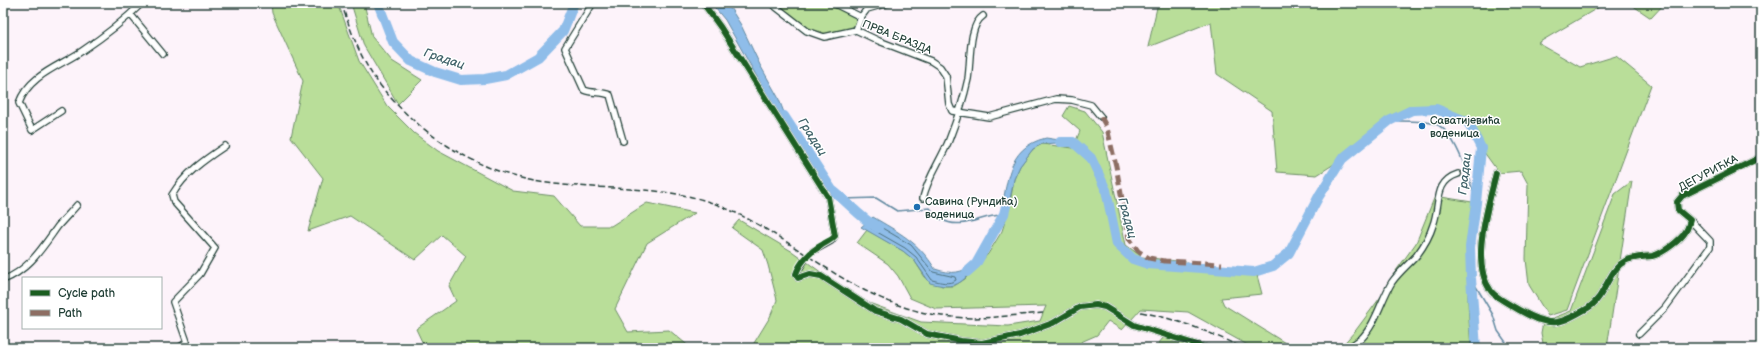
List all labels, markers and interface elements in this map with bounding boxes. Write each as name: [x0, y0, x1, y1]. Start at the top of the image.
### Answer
street label: ПРВА БРАЗДА: [860, 17, 934, 57]
water label: Градац: [422, 45, 466, 73]
place label: Саватијевића воденица: [1430, 114, 1500, 140]
water label: Градац: [794, 115, 830, 159]
marker: Саватијевића воденица: [1417, 121, 1427, 131]
water label: Градац: [1455, 152, 1475, 196]
street label: ДЕГУРИЋКА: [1676, 152, 1740, 194]
place label: Савина (Рундића) воденица: [925, 195, 1018, 221]
water label: Градац: [1114, 196, 1140, 240]
marker: Савина (Рундића) воденица: [912, 202, 922, 212]
legend: [22, 277, 162, 329]
text: Cycle path: [58, 286, 115, 301]
text: Path: [58, 306, 83, 321]

